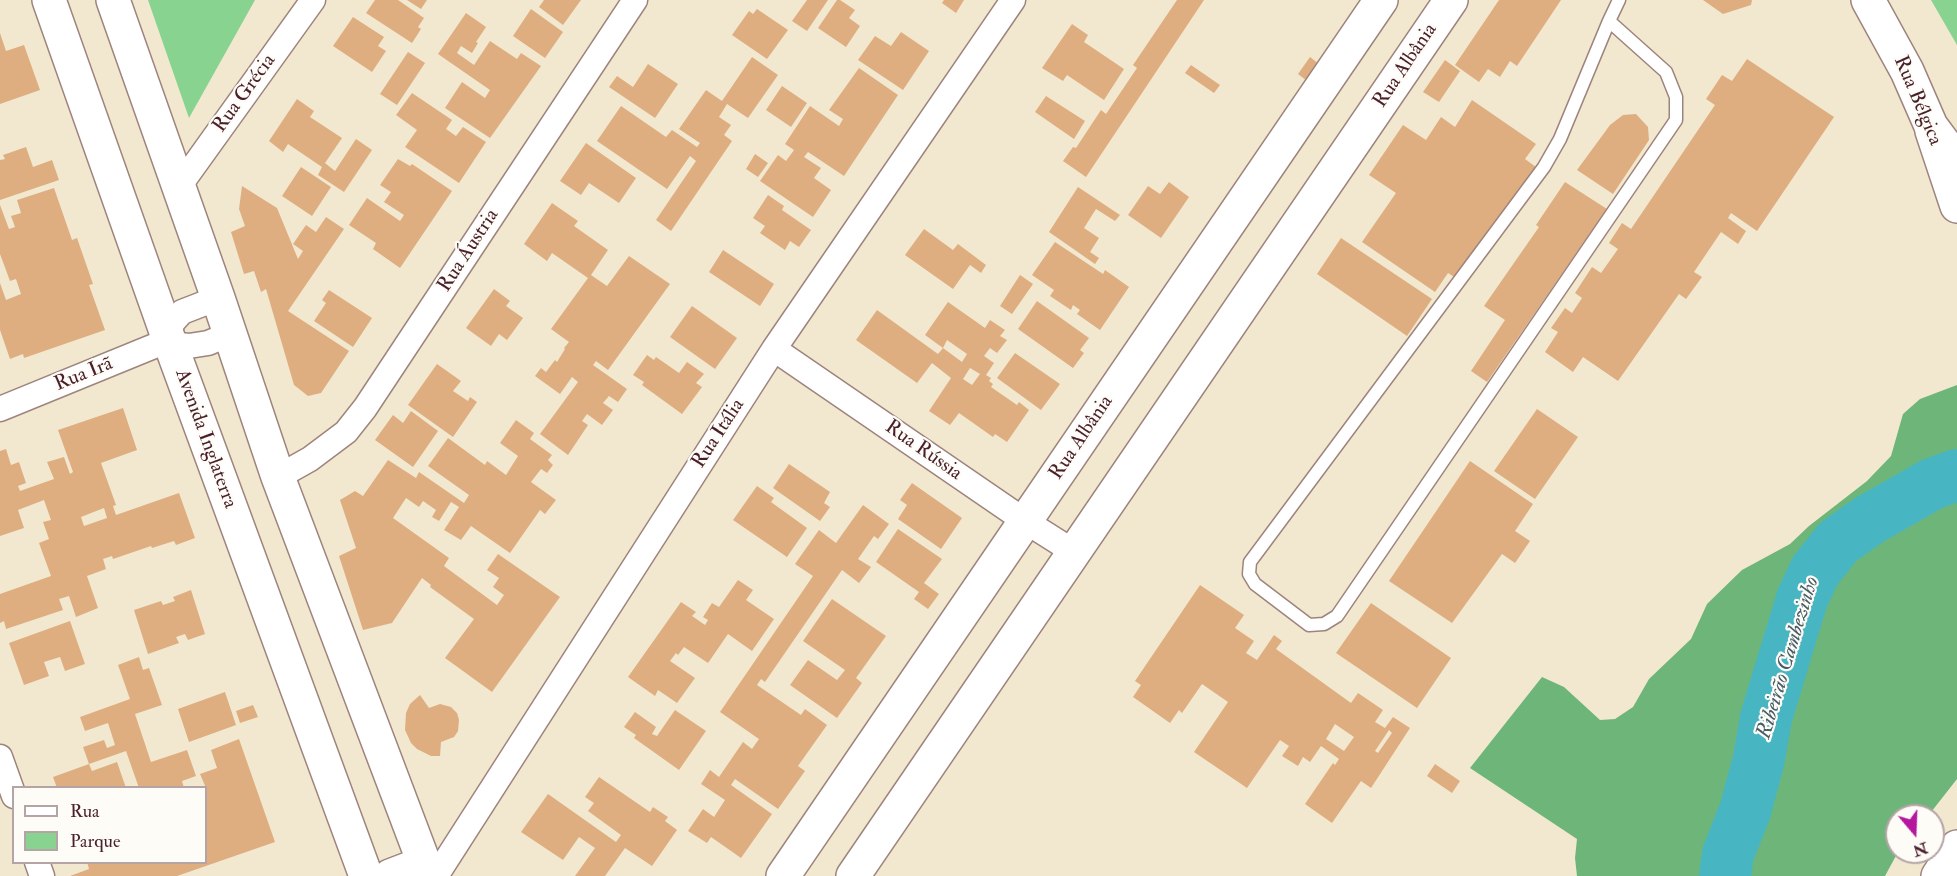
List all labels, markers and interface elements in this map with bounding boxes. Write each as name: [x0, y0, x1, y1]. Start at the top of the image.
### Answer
street label: Rua Albânia: [1369, 19, 1443, 113]
street label: Rua Grécia: [209, 50, 281, 138]
street label: Rua Bélgica: [1887, 53, 1947, 149]
street label: Rua Áustria: [433, 205, 505, 297]
street label: Rua Irã: [51, 353, 117, 397]
street label: Avenida Inglaterra: [169, 366, 241, 512]
street label: Rua Albânia: [1045, 391, 1119, 485]
street label: Rua Itália: [688, 395, 750, 473]
street label: Rua Rússia: [880, 416, 966, 486]
water label: Ribeirão Cambezinho: [1752, 574, 1826, 742]
legend: [12, 786, 207, 864]
text: Rua: [70, 800, 99, 823]
north arrow: [1885, 804, 1945, 864]
text: Parque: [70, 830, 120, 853]
text: N: [1910, 837, 1930, 861]

